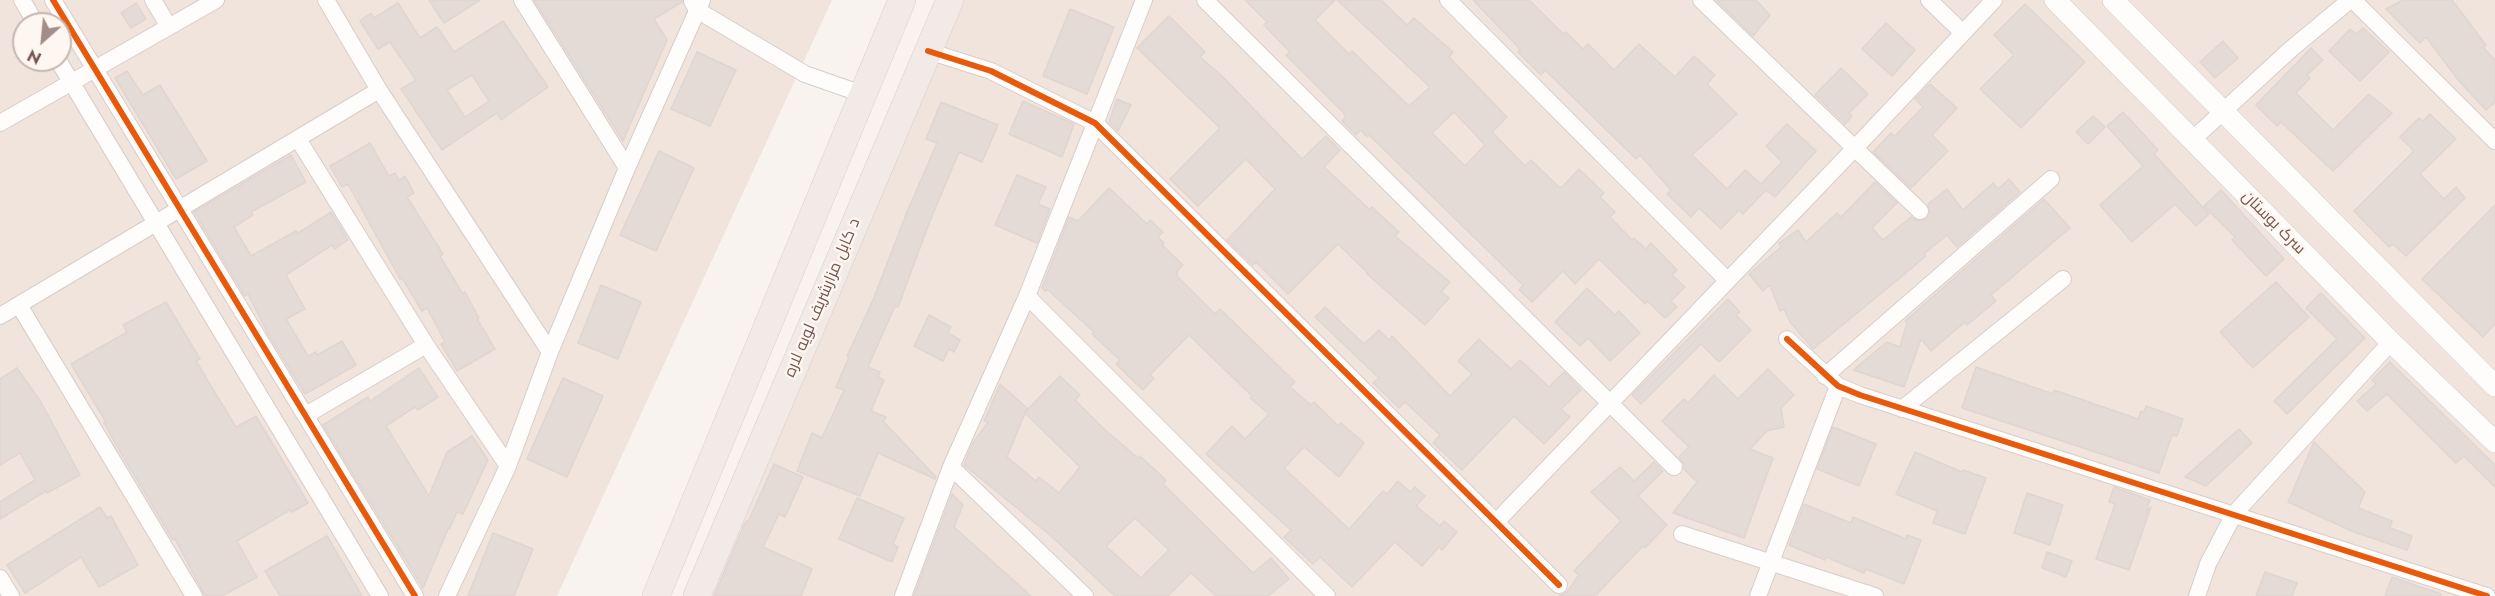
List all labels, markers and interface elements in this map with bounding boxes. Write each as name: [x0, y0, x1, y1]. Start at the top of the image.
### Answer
north arrow: [12, 12, 72, 72]
text: N: [24, 44, 45, 70]
street label: سرک بوستان: [2237, 187, 2309, 259]
street label: د کابل مزارشریف لویه لاره: [781, 216, 865, 380]

